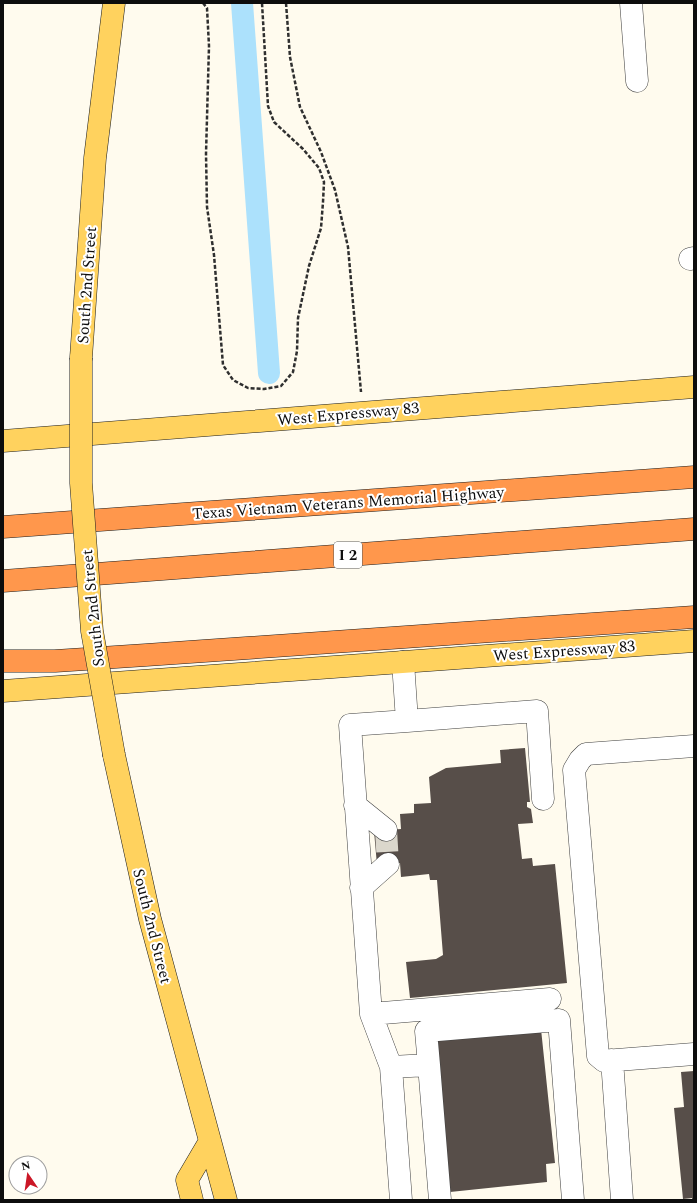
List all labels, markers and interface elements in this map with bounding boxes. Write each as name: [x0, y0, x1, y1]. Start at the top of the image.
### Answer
street label: South 2nd Street: [71, 225, 103, 345]
street label: West Expressway 83: [276, 396, 420, 432]
street label: Texas Vietnam Veterans Memorial Highway: [191, 480, 506, 526]
road number: I 2: [334, 542, 362, 568]
street label: South 2nd Street: [75, 548, 111, 668]
street label: West Expressway 83: [492, 634, 636, 668]
street label: South 2nd Street: [126, 866, 178, 987]
north arrow: [8, 1155, 48, 1195]
text: N: [20, 1156, 32, 1175]

